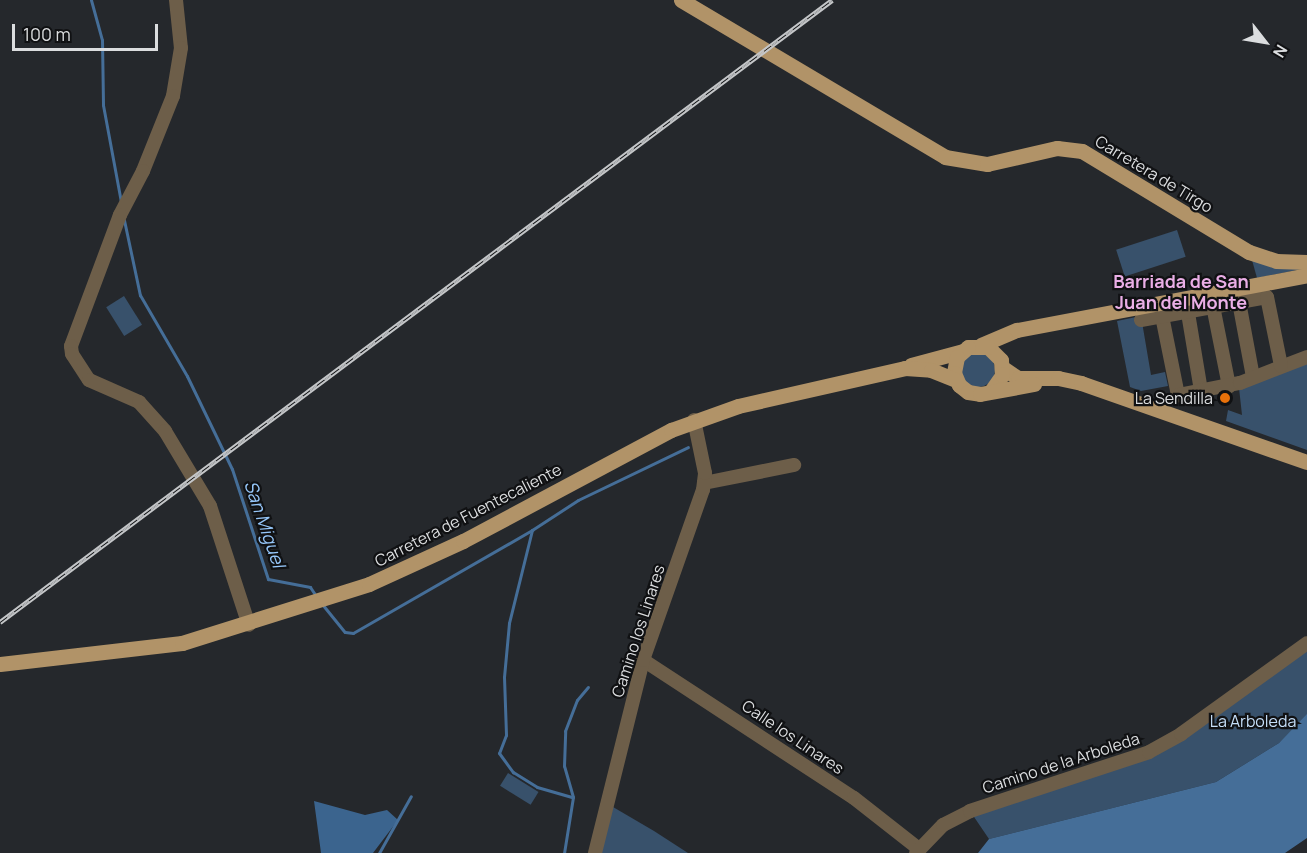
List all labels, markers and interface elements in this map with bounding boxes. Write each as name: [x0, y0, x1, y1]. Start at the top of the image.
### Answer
scale bar: [15, 12, 160, 50]
north arrow: [1235, 12, 1295, 72]
text: 100 m: [23, 22, 71, 46]
text: N: [1268, 41, 1293, 62]
street label: Carretera de Tirgo: [1092, 131, 1216, 217]
district label: Barriada de San Juan del Monte: [1113, 271, 1249, 314]
place label: La Sendilla: [1135, 388, 1213, 408]
marker: La Sendilla: [1218, 391, 1232, 405]
street label: Carretera de Fuentecaliente: [371, 459, 565, 571]
water label: San Miguel: [240, 478, 290, 570]
street label: Camino los Linares: [608, 562, 668, 700]
street label: Calle los Linares: [738, 696, 848, 778]
park label: La Arboleda: [1210, 711, 1296, 731]
street label: Camino de la Arboleda: [980, 729, 1142, 797]

